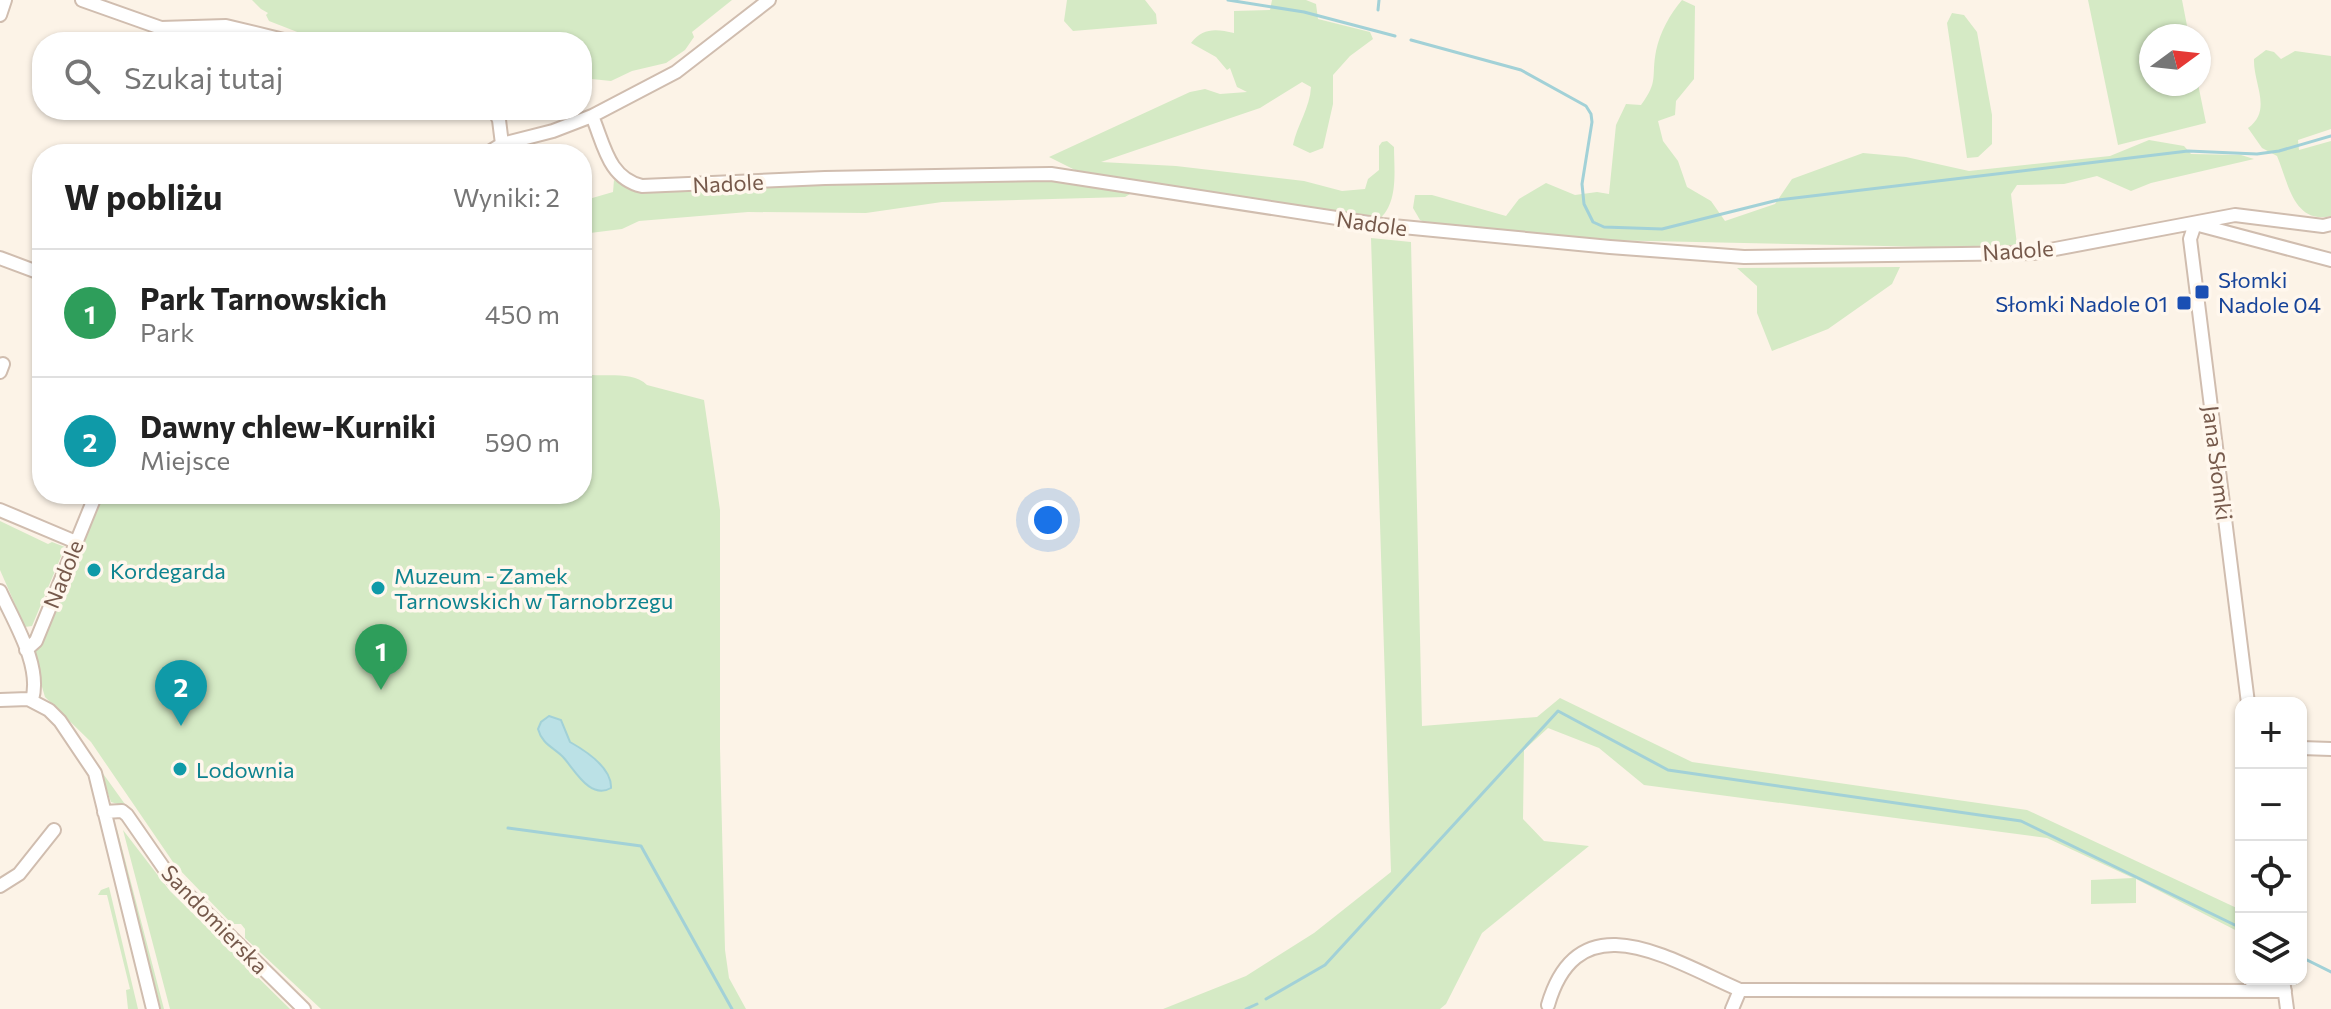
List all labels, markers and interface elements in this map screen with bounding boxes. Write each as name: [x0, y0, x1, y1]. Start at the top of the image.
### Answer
north arrow: [2139, 24, 2211, 96]
search box: [32, 32, 592, 120]
icon: search: [60, 54, 104, 98]
text: Szukaj tutaj: [124, 58, 283, 95]
street label: Nadole: [692, 168, 764, 198]
text: W pobliżu: [64, 175, 222, 217]
text: Wyniki: 2: [453, 181, 560, 212]
street label: Nadole: [1335, 205, 1409, 241]
street label: Nadole: [1982, 234, 2054, 266]
place label: Słomki Nadole 04: [2218, 266, 2321, 318]
text: Park Tarnowskich: [140, 279, 387, 316]
marker: Słomki Nadole 04: [2193, 283, 2211, 301]
place label: Słomki Nadole 01: [1995, 290, 2168, 317]
marker: Słomki Nadole 01: [2175, 294, 2193, 312]
text: 1: [84, 298, 96, 329]
text: 450 m: [485, 298, 560, 329]
text: Park: [140, 316, 194, 347]
street label: Jana Słomki: [2198, 404, 2238, 522]
text: Dawny chlew-Kurniki: [140, 407, 436, 444]
text: 2: [83, 426, 97, 457]
text: 590 m: [485, 426, 560, 457]
text: Miejsce: [140, 444, 230, 475]
your location: [1028, 500, 1068, 540]
street label: Nadole: [37, 536, 89, 612]
place label: Kordegarda: [110, 557, 226, 584]
marker: Kordegarda: [85, 561, 103, 579]
place label: Muzeum - Zamek Tarnowskich w Tarnobrzegu: [394, 562, 673, 614]
marker: Muzeum - Zamek Tarnowskich w Tarnobrzegu: [369, 579, 387, 597]
pin: 1: [355, 624, 407, 690]
pin: 2: [155, 660, 207, 726]
map controls: [2235, 697, 2307, 985]
button: +: [2235, 697, 2307, 769]
place label: Lodownia: [196, 756, 295, 783]
marker: Lodownia: [171, 760, 189, 778]
button: −: [2235, 769, 2307, 841]
button: locate: [2235, 841, 2307, 913]
street label: Sandomierska: [156, 859, 274, 979]
button: layers: [2235, 913, 2307, 985]

